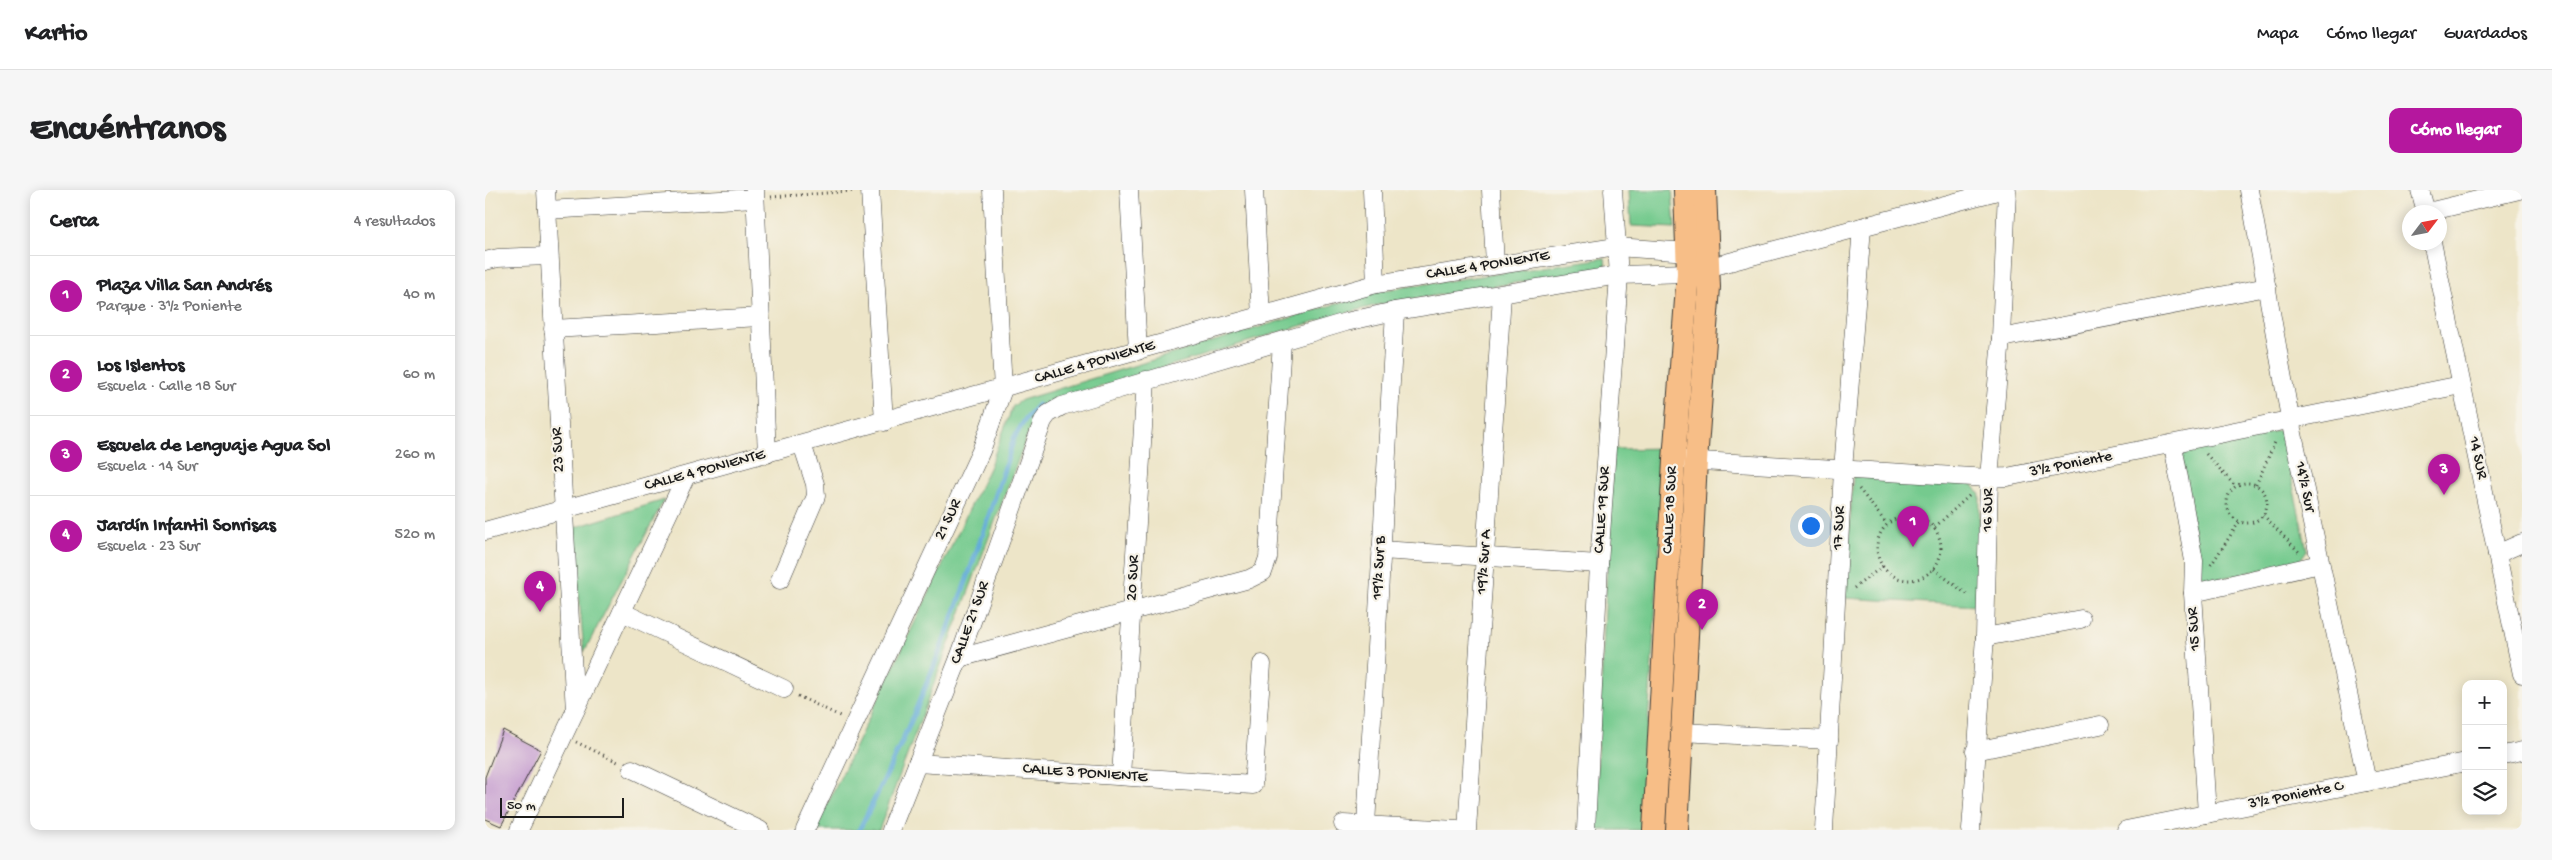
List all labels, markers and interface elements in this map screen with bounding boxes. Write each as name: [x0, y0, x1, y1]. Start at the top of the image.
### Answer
text: Kartio: [25, 20, 88, 49]
text: Mapa: [2257, 24, 2298, 45]
text: Cómo llegar: [2326, 24, 2416, 45]
text: Guardados: [2444, 24, 2527, 45]
button: Cómo llegar: [2389, 108, 2522, 153]
text: Encuéntranos: [30, 110, 225, 151]
north arrow: [2402, 205, 2447, 250]
text: Cerca: [50, 210, 98, 235]
text: 4 resultados: [354, 213, 435, 232]
street label: CALLE 4 PONIENTE: [1425, 247, 1552, 285]
text: Plaza Villa San Andrés: [97, 275, 272, 298]
text: 1: [63, 286, 69, 305]
text: 40 m: [403, 286, 435, 305]
text: Parque · 3½ Poniente: [97, 298, 242, 317]
street label: CALLE 4 PONIENTE: [1033, 336, 1158, 389]
text: Los Islentos: [97, 355, 185, 378]
text: 2: [62, 366, 70, 385]
text: 60 m: [403, 366, 435, 385]
text: Escuela · Calle 18 Sur: [97, 378, 235, 397]
street label: 23 SUR: [548, 426, 570, 473]
street label: 14 SUR: [2463, 434, 2491, 482]
text: Escuela de Lenguaje Agua Sol: [97, 435, 330, 458]
street label: CALLE 4 PONIENTE: [643, 445, 768, 496]
text: 3: [62, 446, 70, 465]
text: 260 m: [395, 446, 435, 465]
street label: 3½ Poniente: [2027, 448, 2115, 482]
pin: 3: [2428, 454, 2460, 495]
text: Escuela · 14 Sur: [97, 458, 197, 477]
street label: 14½ Sur: [2289, 459, 2319, 515]
street label: CALLE 19 SUR: [1590, 465, 1616, 554]
street label: CALLE 18 SUR: [1659, 465, 1683, 554]
street label: 16 SUR: [1979, 488, 1999, 533]
street label: 21 SUR: [931, 496, 967, 544]
street label: 17 SUR: [1829, 505, 1851, 551]
pin: 1: [1897, 506, 1929, 547]
your location: [1798, 513, 1824, 539]
text: Jardín Infantil Sonrisas: [97, 515, 276, 538]
text: 4: [62, 526, 70, 545]
text: 520 m: [395, 526, 435, 545]
street label: 19½ Sur A: [1473, 528, 1497, 596]
street label: 19½ Sur B: [1369, 535, 1391, 601]
text: Escuela · 23 Sur: [97, 538, 200, 557]
street label: 20 SUR: [1123, 554, 1145, 601]
pin: 4: [524, 571, 556, 612]
street label: CALLE 21 SUR: [947, 578, 995, 667]
pin: 2: [1686, 589, 1718, 630]
street label: 15 SUR: [2184, 606, 2206, 652]
map controls: [2462, 680, 2507, 815]
button: +: [2462, 680, 2507, 725]
button: −: [2462, 725, 2507, 770]
street label: CALLE 3 PONIENTE: [1022, 760, 1149, 788]
button: layers: [2462, 770, 2507, 815]
street label: 3½ Poniente C: [2246, 777, 2346, 815]
scale bar: [500, 795, 624, 818]
text: 50 m: [507, 798, 536, 815]

